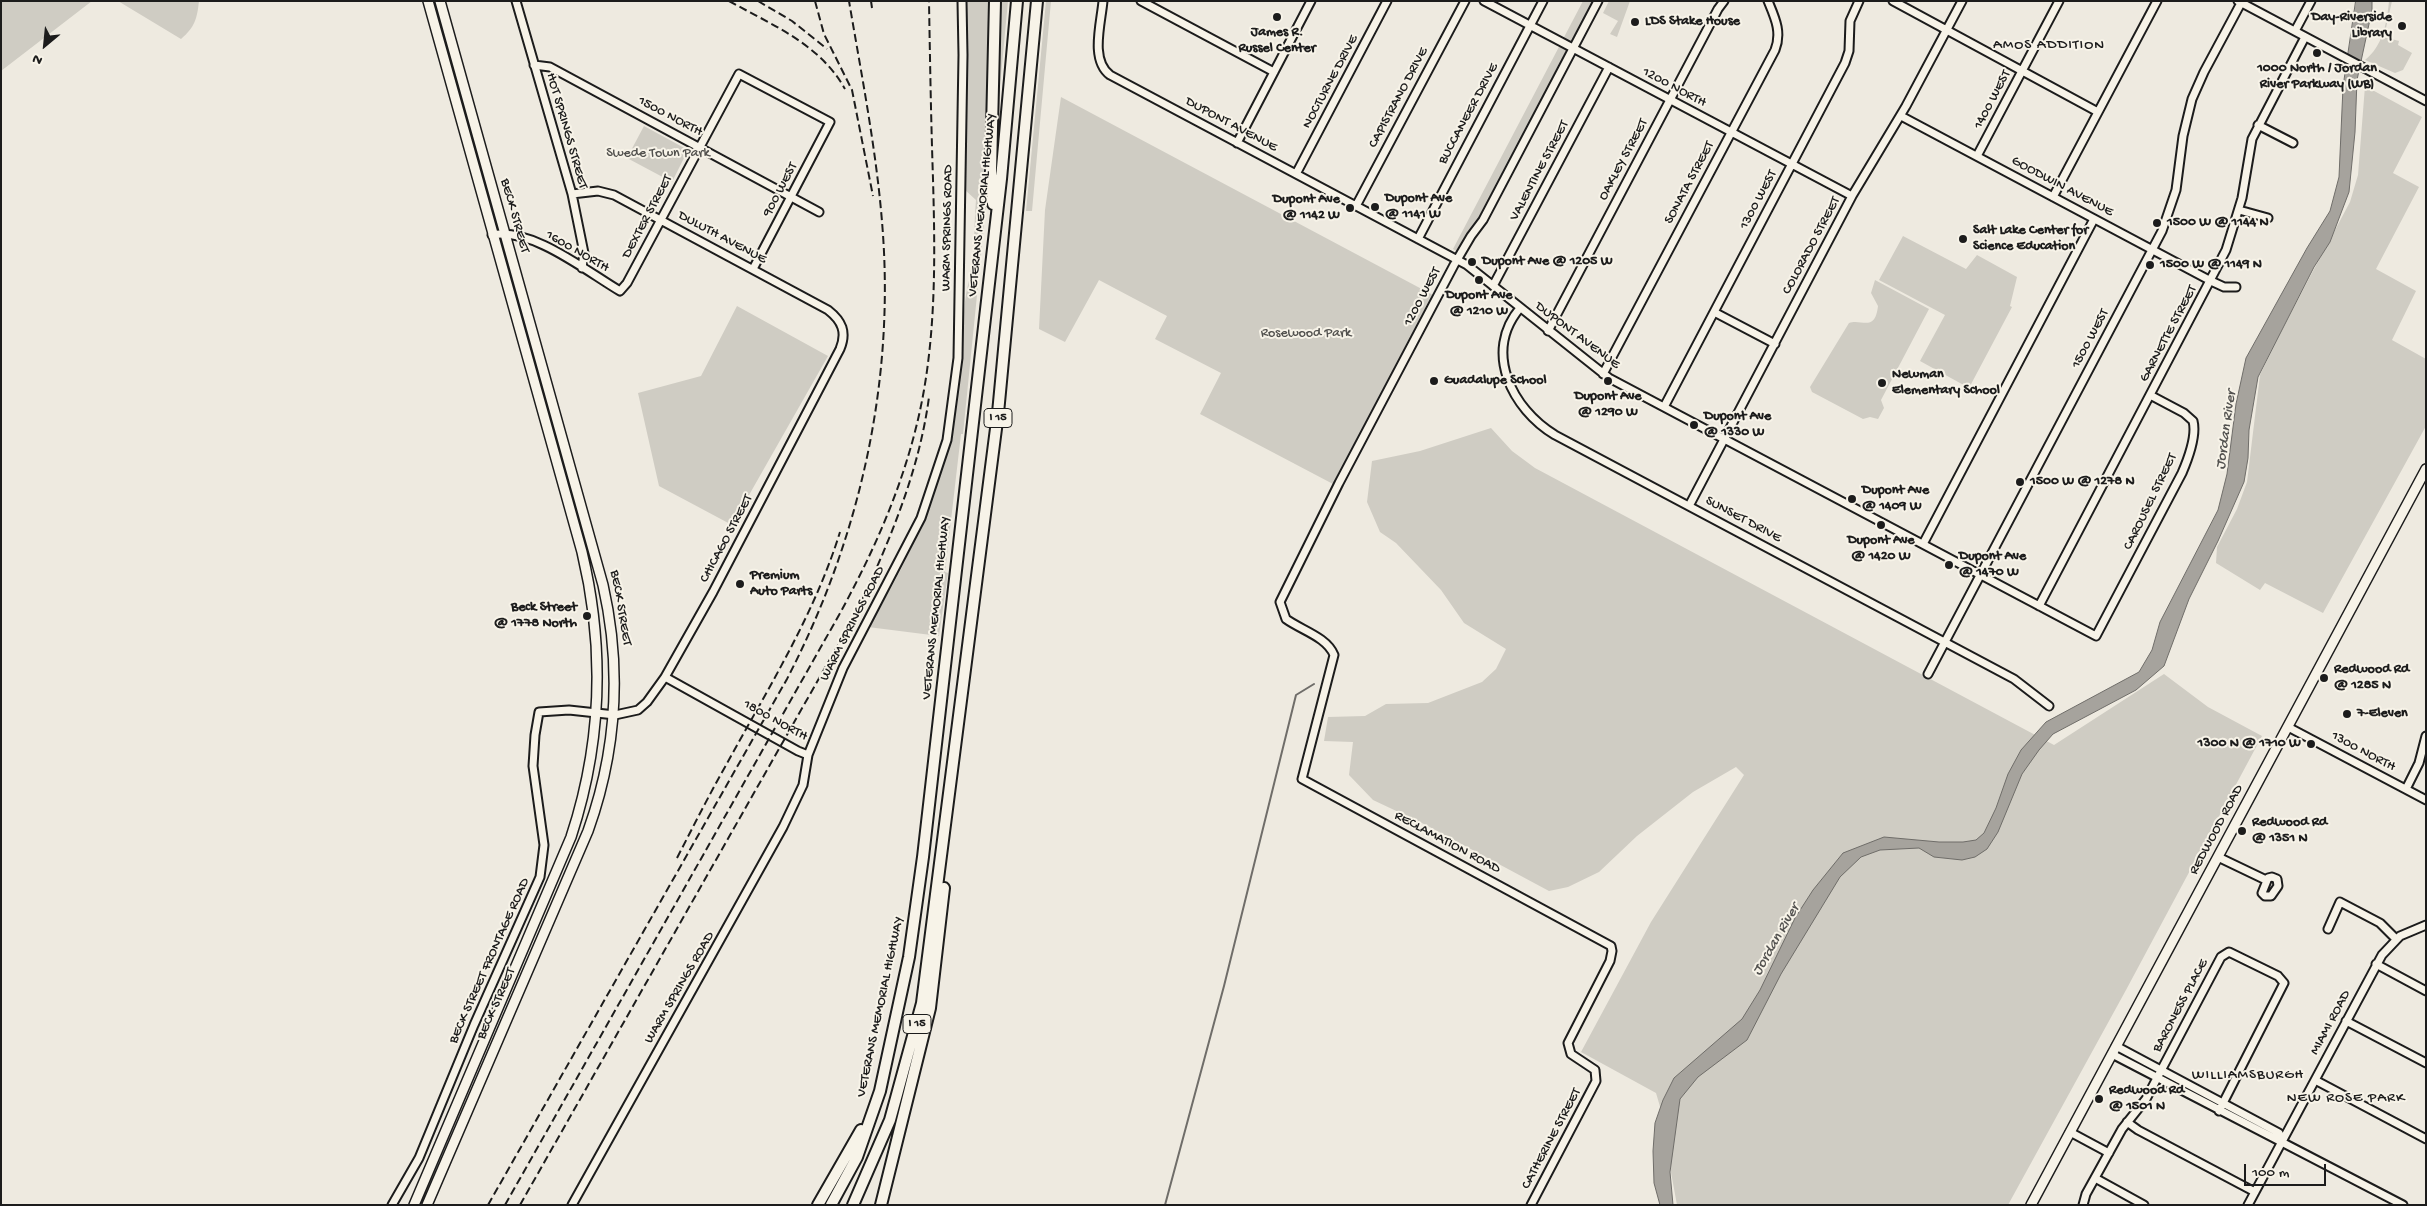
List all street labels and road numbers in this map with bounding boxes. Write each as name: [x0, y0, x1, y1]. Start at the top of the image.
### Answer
street label: NOCTURNE DRIVE: [1299, 32, 1363, 132]
street label: CAPISTRANO DRIVE: [1365, 45, 1433, 151]
street label: BUCCANEER DRIVE: [1435, 61, 1503, 167]
street label: 1200 NORTH: [1639, 64, 1709, 112]
street label: 1400 WEST: [1971, 68, 2015, 132]
street label: HOT SPRINGS STREET: [541, 71, 591, 191]
street label: 1500 NORTH: [635, 93, 705, 141]
street label: DUPONT AVENUE: [1182, 94, 1280, 156]
street label: VETERANS MEMORIAL HIGHWAY: [965, 113, 1001, 297]
street label: OAKLEY STREET: [1595, 116, 1653, 204]
street label: VALENTINE STREET: [1507, 118, 1573, 224]
street label: SONATA STREET: [1661, 139, 1719, 227]
street label: GOODWIN AVENUE: [2008, 153, 2116, 221]
street label: 900 WEST: [760, 160, 802, 220]
street label: WARM SPRINGS ROAD: [938, 165, 958, 291]
street label: 1300 WEST: [1736, 168, 1782, 232]
street label: DEXTER STREET: [619, 172, 677, 262]
street label: BECK STREET: [495, 177, 533, 255]
street label: COLORADO STREET: [1779, 194, 1845, 298]
street label: DULUTH AVENUE: [675, 208, 769, 268]
street label: 1600 NORTH: [542, 227, 612, 277]
street label: 1200 WEST: [1401, 265, 1445, 329]
street label: GARNETTE STREET: [2136, 283, 2202, 385]
street label: DUPONT AVENUE: [1531, 299, 1623, 373]
street label: 1500 WEST: [2068, 306, 2114, 372]
road number: I 15: [984, 408, 1012, 428]
street label: CAROUSEL STREET: [2120, 451, 2182, 553]
street label: CHICAGO STREET: [697, 492, 757, 586]
street label: SUNSET DRIVE: [1702, 493, 1784, 547]
street label: VETERANS MEMORIAL HIGHWAY: [919, 516, 955, 700]
street label: WARM SPRINGS ROAD: [817, 564, 889, 684]
street label: BECK STREET: [605, 569, 635, 647]
street label: 1800 NORTH: [740, 696, 810, 746]
street label: 1300 NORTH: [2328, 728, 2398, 776]
street label: REDWOOD ROAD: [2186, 782, 2248, 878]
street label: RECLAMATION ROAD: [1391, 808, 1503, 878]
street label: BECK STREET FRONTAGE ROAD: [446, 876, 534, 1046]
street label: VETERANS MEMORIAL HIGHWAY: [854, 915, 908, 1099]
street label: WARM SPRINGS ROAD: [641, 929, 719, 1047]
street label: BARONESS PLACE: [2149, 957, 2213, 1055]
street label: BECK STREET: [474, 966, 520, 1042]
street label: MIAMI ROAD: [2307, 988, 2355, 1058]
road number: I 15: [903, 1014, 931, 1034]
street label: CATHERINE STREET: [1518, 1086, 1586, 1192]

